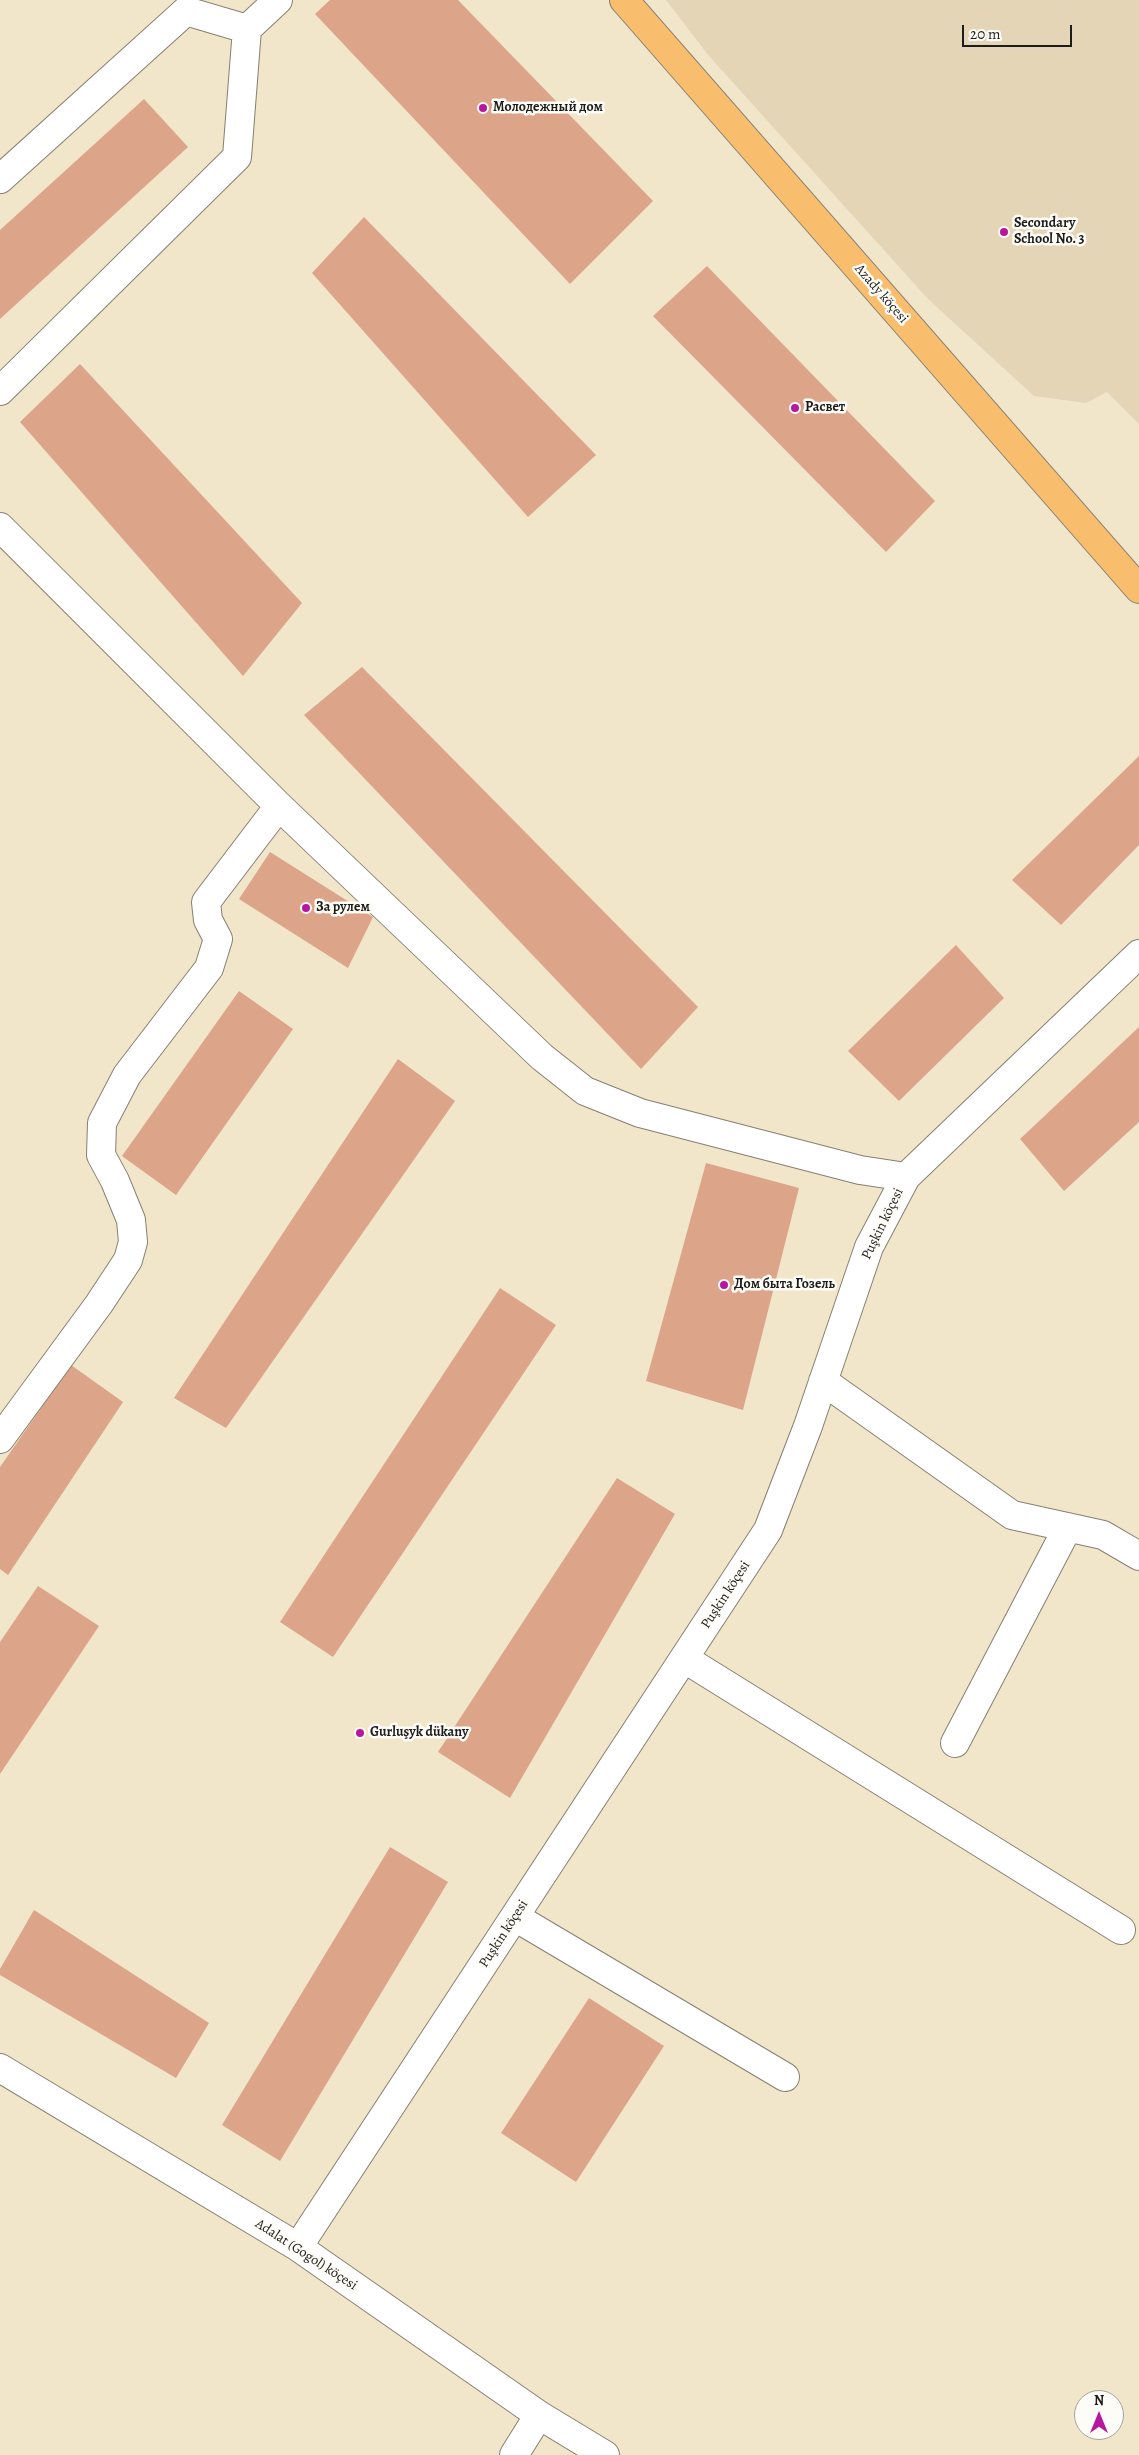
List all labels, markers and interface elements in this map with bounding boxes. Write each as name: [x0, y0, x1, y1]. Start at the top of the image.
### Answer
scale bar: [964, 15, 1074, 47]
text: 20 m: [970, 24, 1001, 44]
place label: Молодежный дом: [493, 100, 603, 116]
marker: Молодежный дом: [477, 102, 489, 114]
place label: Secondary School No. 3: [1014, 216, 1084, 248]
marker: Secondary School No. 3: [998, 226, 1010, 238]
street label: Azady köçesi: [851, 261, 911, 327]
place label: Расвет: [805, 400, 845, 416]
marker: Расвет: [789, 402, 801, 414]
place label: За рулем: [316, 900, 370, 916]
marker: За рулем: [300, 902, 312, 914]
street label: Puşkin köçesi: [858, 1185, 908, 1263]
place label: Дом быта Гозель: [734, 1277, 835, 1293]
marker: Дом быта Гозель: [718, 1279, 730, 1291]
street label: Puşkin köçesi: [698, 1558, 754, 1632]
place label: Gurluşyk dükany: [370, 1725, 469, 1741]
marker: Gurluşyk dükany: [354, 1727, 366, 1739]
street label: Puşkin köçesi: [476, 1897, 532, 1971]
street label: Adalat (Gogol) köçesi: [252, 2216, 360, 2294]
north arrow: [1074, 2390, 1124, 2440]
text: N: [1094, 2391, 1104, 2410]

